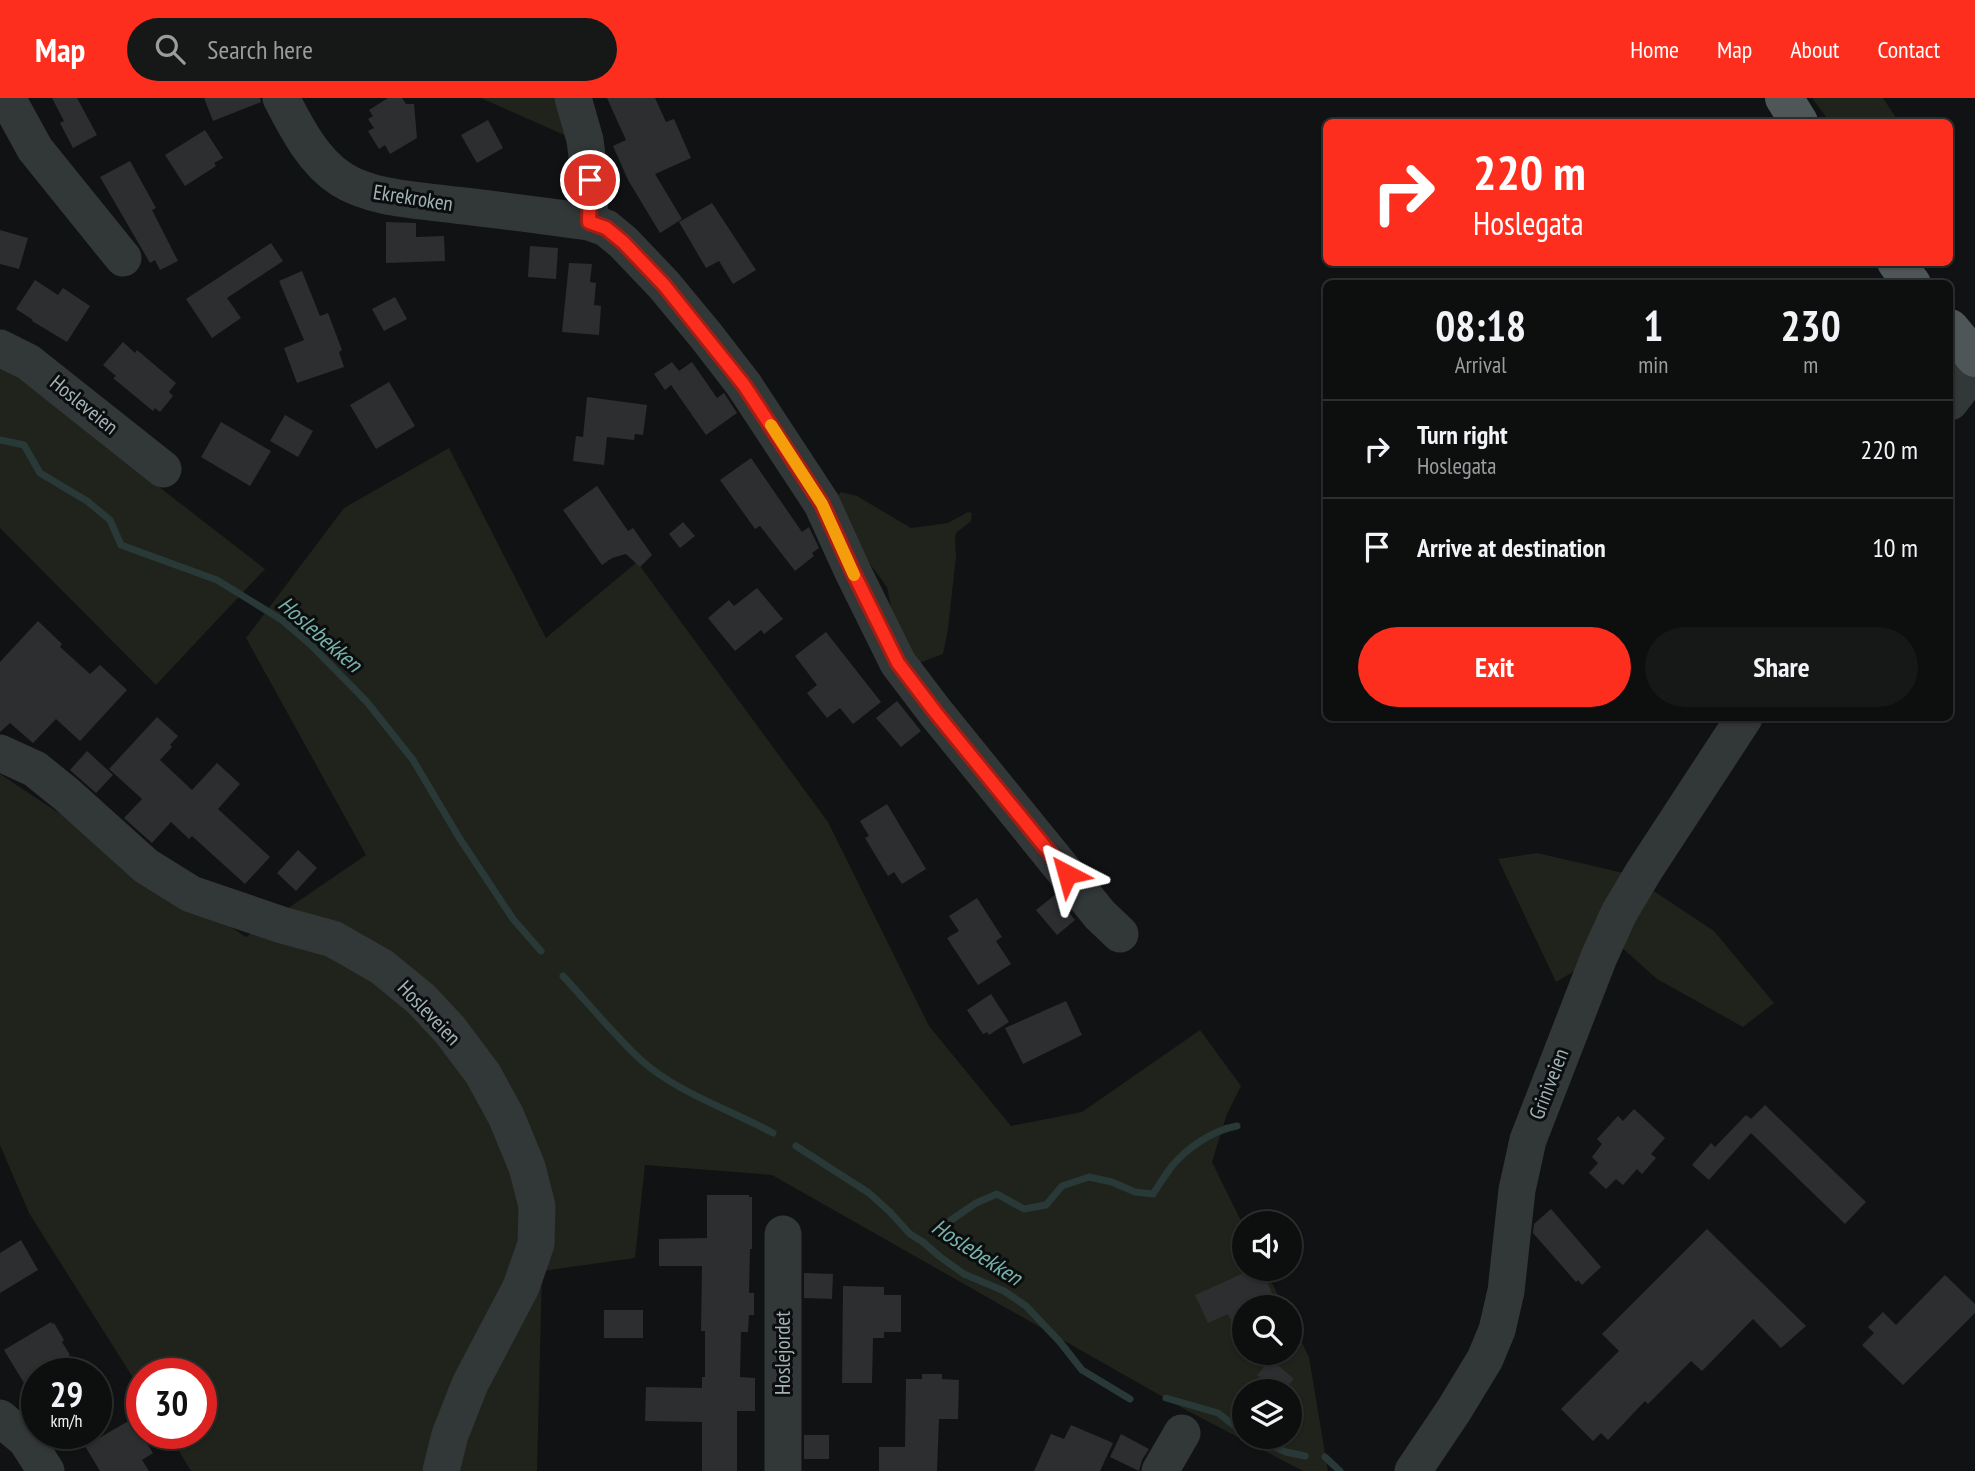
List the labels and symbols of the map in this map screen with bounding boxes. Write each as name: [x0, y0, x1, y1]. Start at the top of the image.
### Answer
pin: [560, 150, 620, 210]
street label: Ekrekroken: [371, 178, 455, 217]
street label: Hosleveien: [45, 369, 124, 440]
water label: Hoslebekken: [272, 589, 370, 679]
position arrow: [1030, 837, 1104, 911]
street label: Hosleveien: [392, 975, 467, 1051]
street label: Griniveien: [1523, 1045, 1574, 1123]
water label: Hoslebekken: [927, 1212, 1029, 1292]
street label: Hoslejordet: [769, 1311, 796, 1395]
speed limit sign: 30: [126, 1358, 217, 1449]

